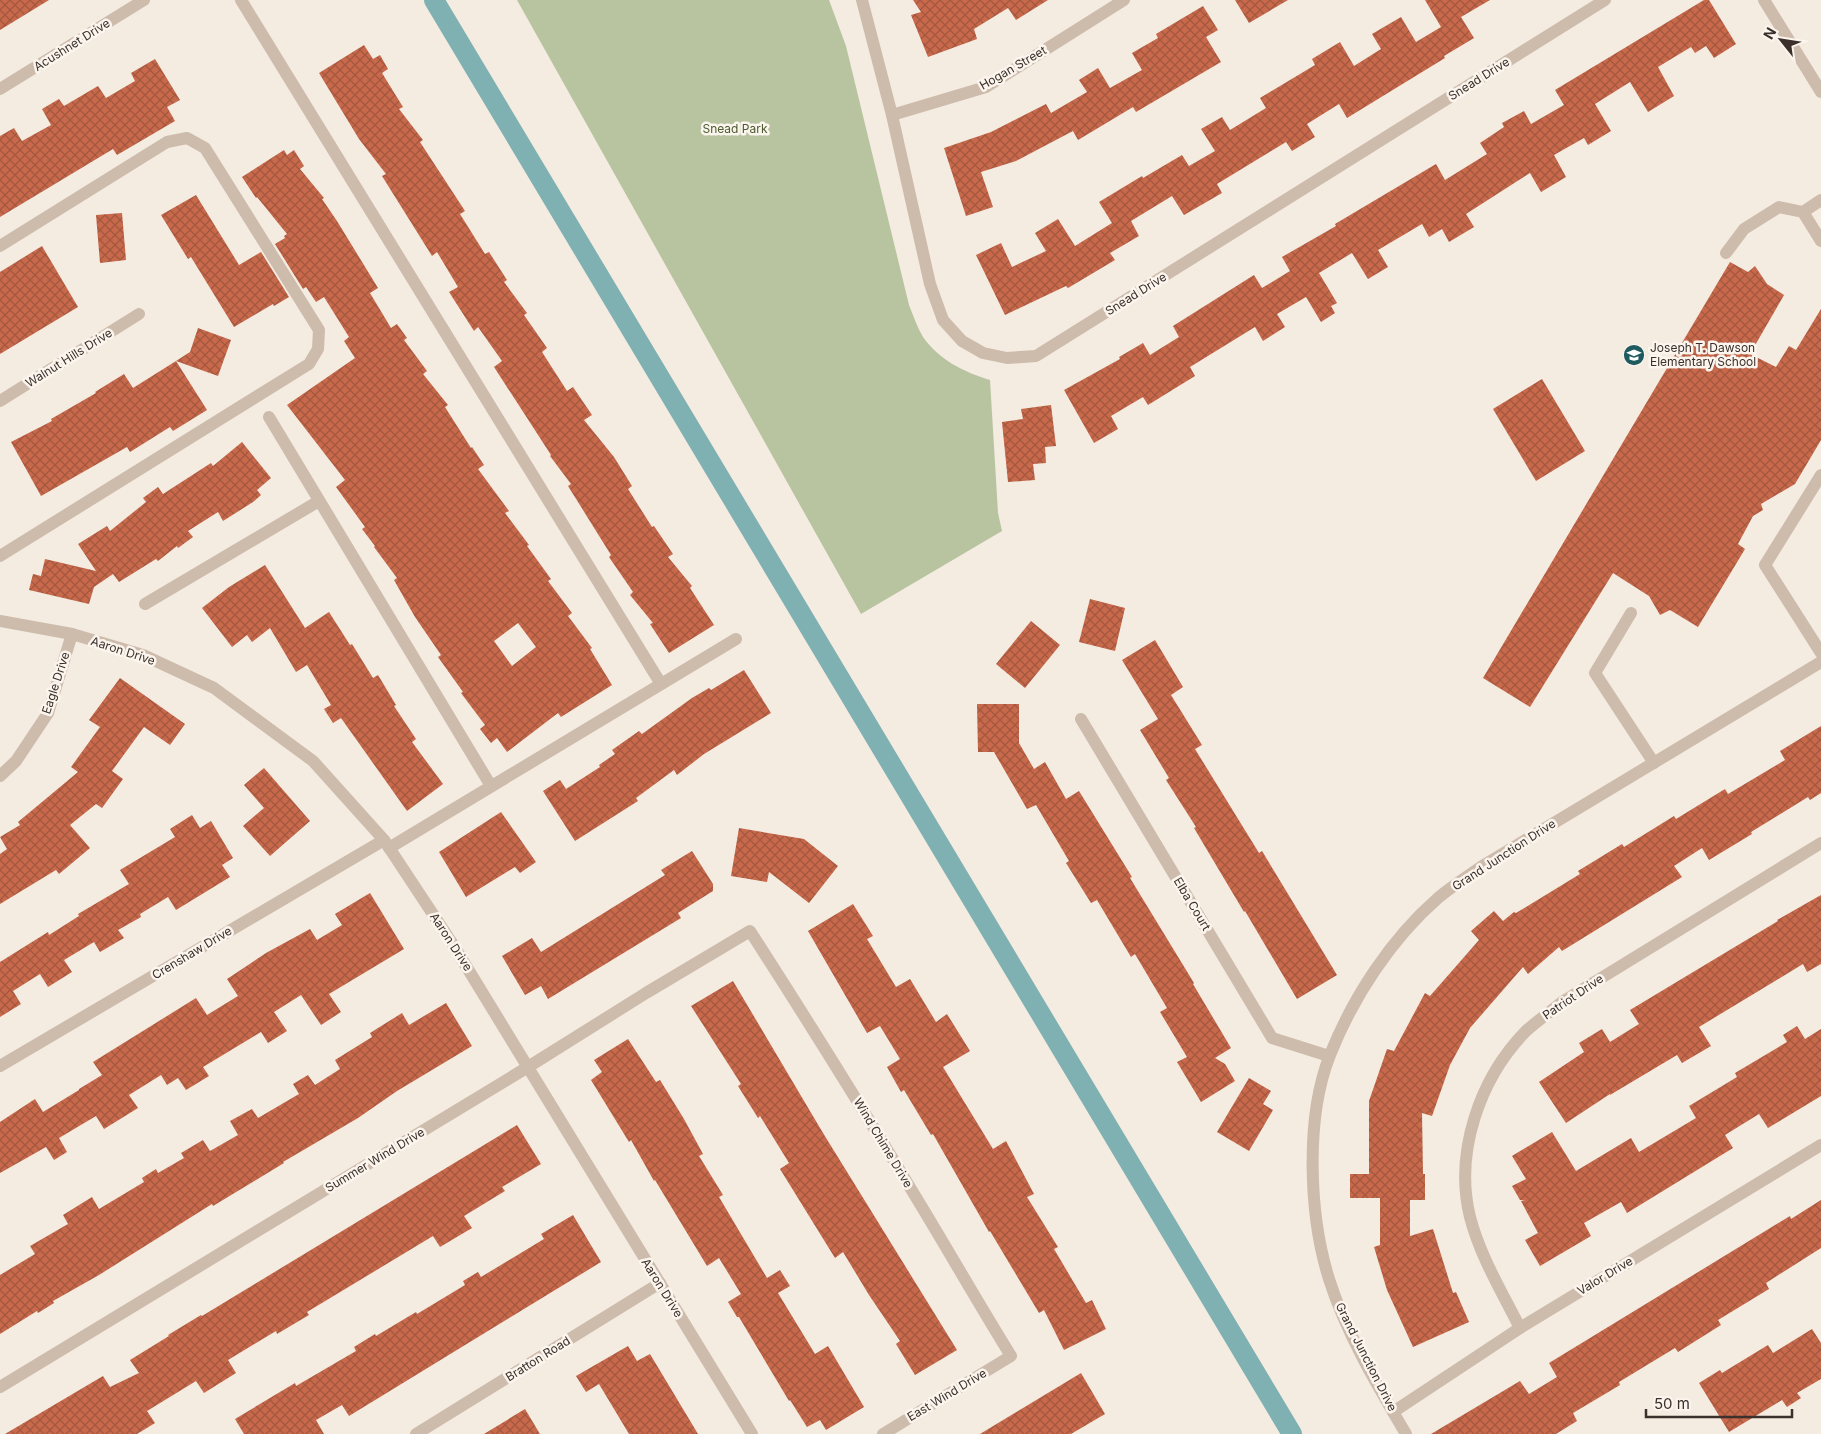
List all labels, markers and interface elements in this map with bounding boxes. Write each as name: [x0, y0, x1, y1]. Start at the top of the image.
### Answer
street label: Acushnet Drive: [31, 15, 113, 74]
north arrow: [1756, 15, 1806, 65]
text: N: [1759, 24, 1779, 42]
street label: Hogan Street: [977, 42, 1049, 93]
street label: Snead Drive: [1445, 54, 1512, 103]
park label: Snead Park: [702, 121, 768, 136]
street label: Snead Drive: [1102, 269, 1169, 318]
street label: Walnut Hills Drive: [23, 325, 115, 390]
place label: Joseph T. Dawson Elementary School: [1650, 340, 1756, 369]
school or university icon: Joseph T. Dawson Elementary School: [1622, 343, 1646, 367]
street label: Aaron Drive: [89, 633, 157, 668]
street label: Eagle Drive: [38, 650, 73, 716]
street label: Grand Junction Drive: [1449, 816, 1558, 894]
street label: Elba Court: [1171, 874, 1214, 933]
street label: Aaron Drive: [427, 910, 476, 974]
street label: Crenshaw Drive: [149, 923, 234, 982]
street label: Patriot Drive: [1539, 971, 1606, 1022]
street label: Wind Chime Drive: [851, 1095, 916, 1190]
street label: Summer Wind Drive: [322, 1124, 427, 1195]
street label: Valor Drive: [1574, 1253, 1635, 1298]
street label: Aaron Drive: [638, 1255, 686, 1320]
street label: Grand Junction Drive: [1332, 1300, 1400, 1414]
street label: Bratton Road: [503, 1333, 573, 1384]
street label: East Wind Drive: [904, 1365, 989, 1424]
scale bar: [1646, 1386, 1792, 1418]
text: 50 m: [1654, 1394, 1690, 1413]

